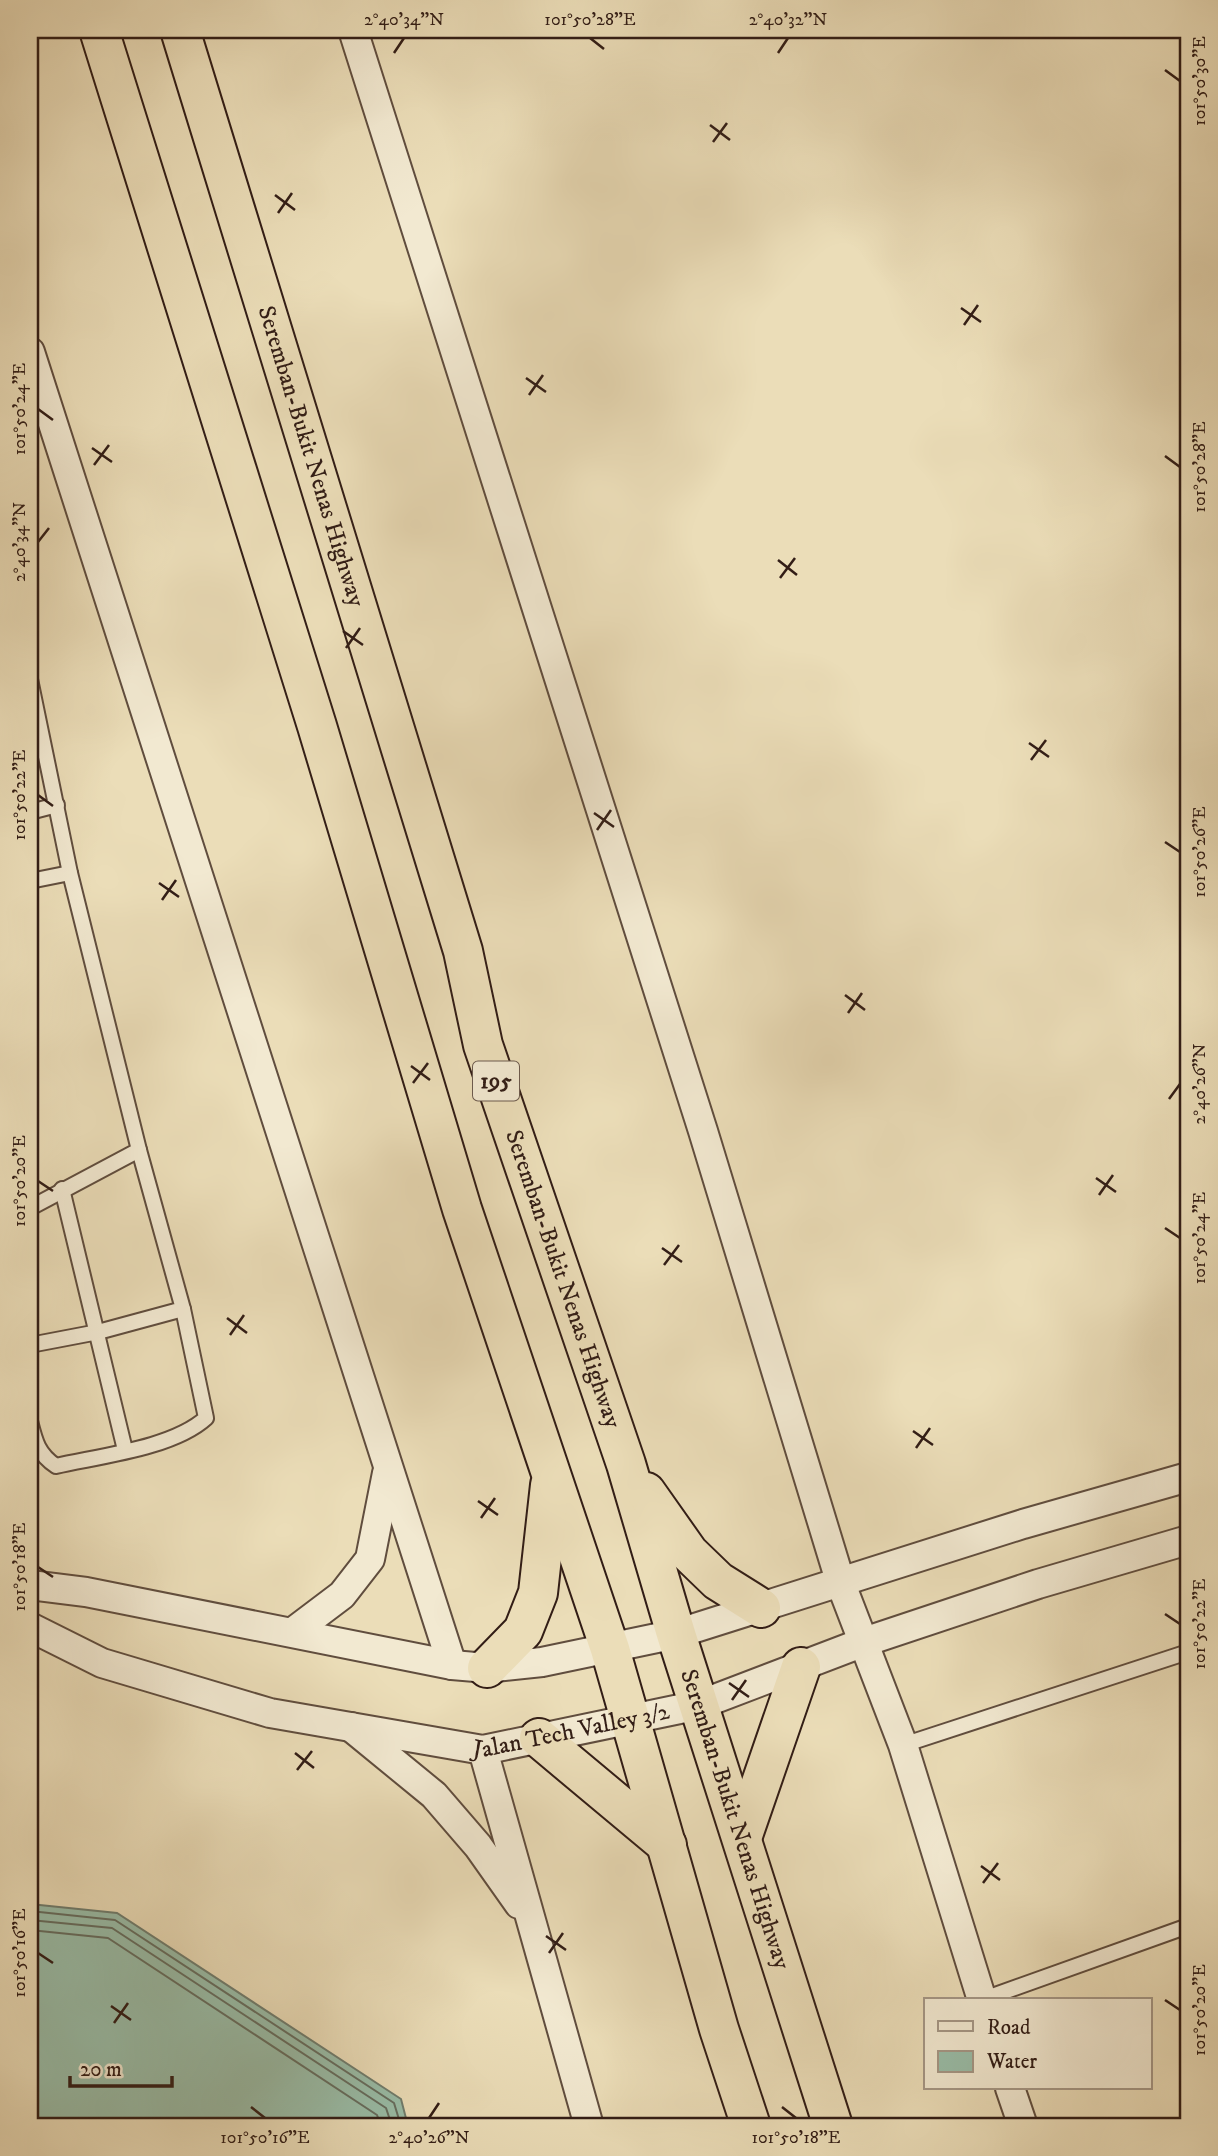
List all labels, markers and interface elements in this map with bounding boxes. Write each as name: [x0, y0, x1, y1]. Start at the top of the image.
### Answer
text: 2°40'34"N: [364, 9, 444, 31]
text: 101°50'28"E: [544, 9, 636, 31]
text: 2°40'32"N: [749, 9, 827, 31]
text: 101°50'30"E: [1189, 36, 1211, 126]
street label: Seremban-Bukit Nenas Highway: [251, 302, 371, 611]
text: 101°50'24"E: [9, 362, 31, 455]
text: 101°50'28"E: [1189, 421, 1211, 513]
text: 2°40'34"N: [9, 502, 31, 582]
text: 101°50'22"E: [9, 749, 31, 841]
text: 101°50'26"E: [1189, 806, 1211, 898]
text: 2°40'26"N: [1189, 1043, 1211, 1125]
road number: 195: [473, 1062, 519, 1100]
street label: Seremban-Bukit Nenas Highway: [498, 1126, 628, 1433]
text: 101°50'20"E: [9, 1135, 31, 1227]
text: 101°50'24"E: [1189, 1191, 1211, 1284]
text: 101°50'18"E: [9, 1522, 31, 1612]
text: 101°50'22"E: [1189, 1578, 1211, 1670]
street label: Seremban-Bukit Nenas Highway: [673, 1666, 797, 1974]
street label: Jalan Tech Valley 3/2: [469, 1696, 672, 1765]
text: 101°50'16"E: [9, 1908, 31, 1998]
text: 101°50'20"E: [1189, 1964, 1211, 2056]
legend: [924, 1998, 1152, 2090]
text: Road: [987, 2015, 1031, 2041]
scale bar: [70, 2044, 172, 2088]
text: Water: [986, 2049, 1037, 2075]
text: 20 m: [80, 2057, 122, 2083]
text: 101°50'16"E: [220, 2127, 310, 2149]
text: 2°40'26"N: [388, 2127, 470, 2149]
text: 101°50'18"E: [751, 2127, 841, 2149]

